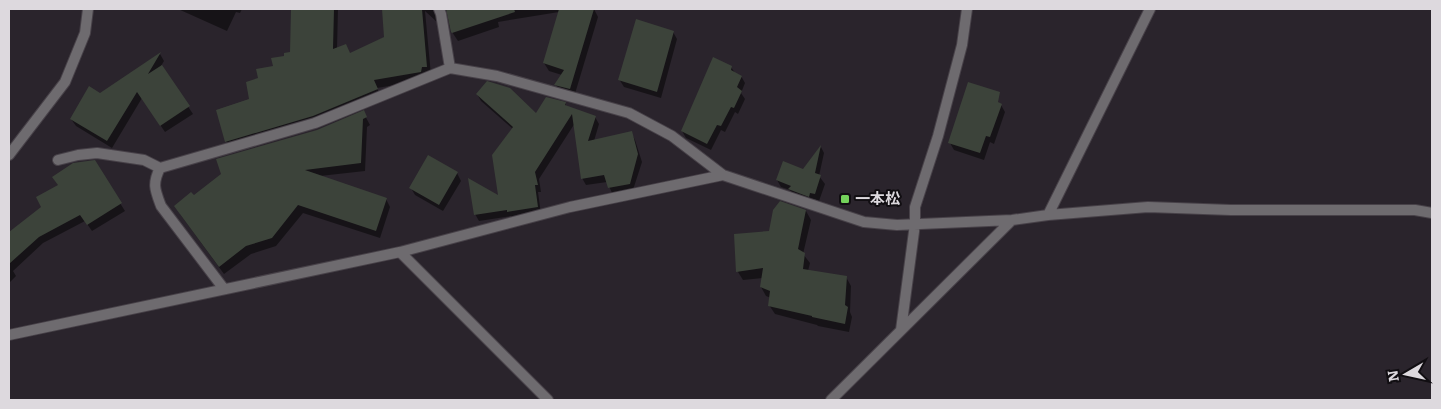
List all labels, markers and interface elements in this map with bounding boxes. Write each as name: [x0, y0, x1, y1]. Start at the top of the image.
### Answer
place label: 一本松: [855, 186, 900, 209]
marker: 一本松: [839, 193, 851, 205]
north arrow: [1381, 349, 1431, 399]
text: N: [1381, 369, 1403, 384]

